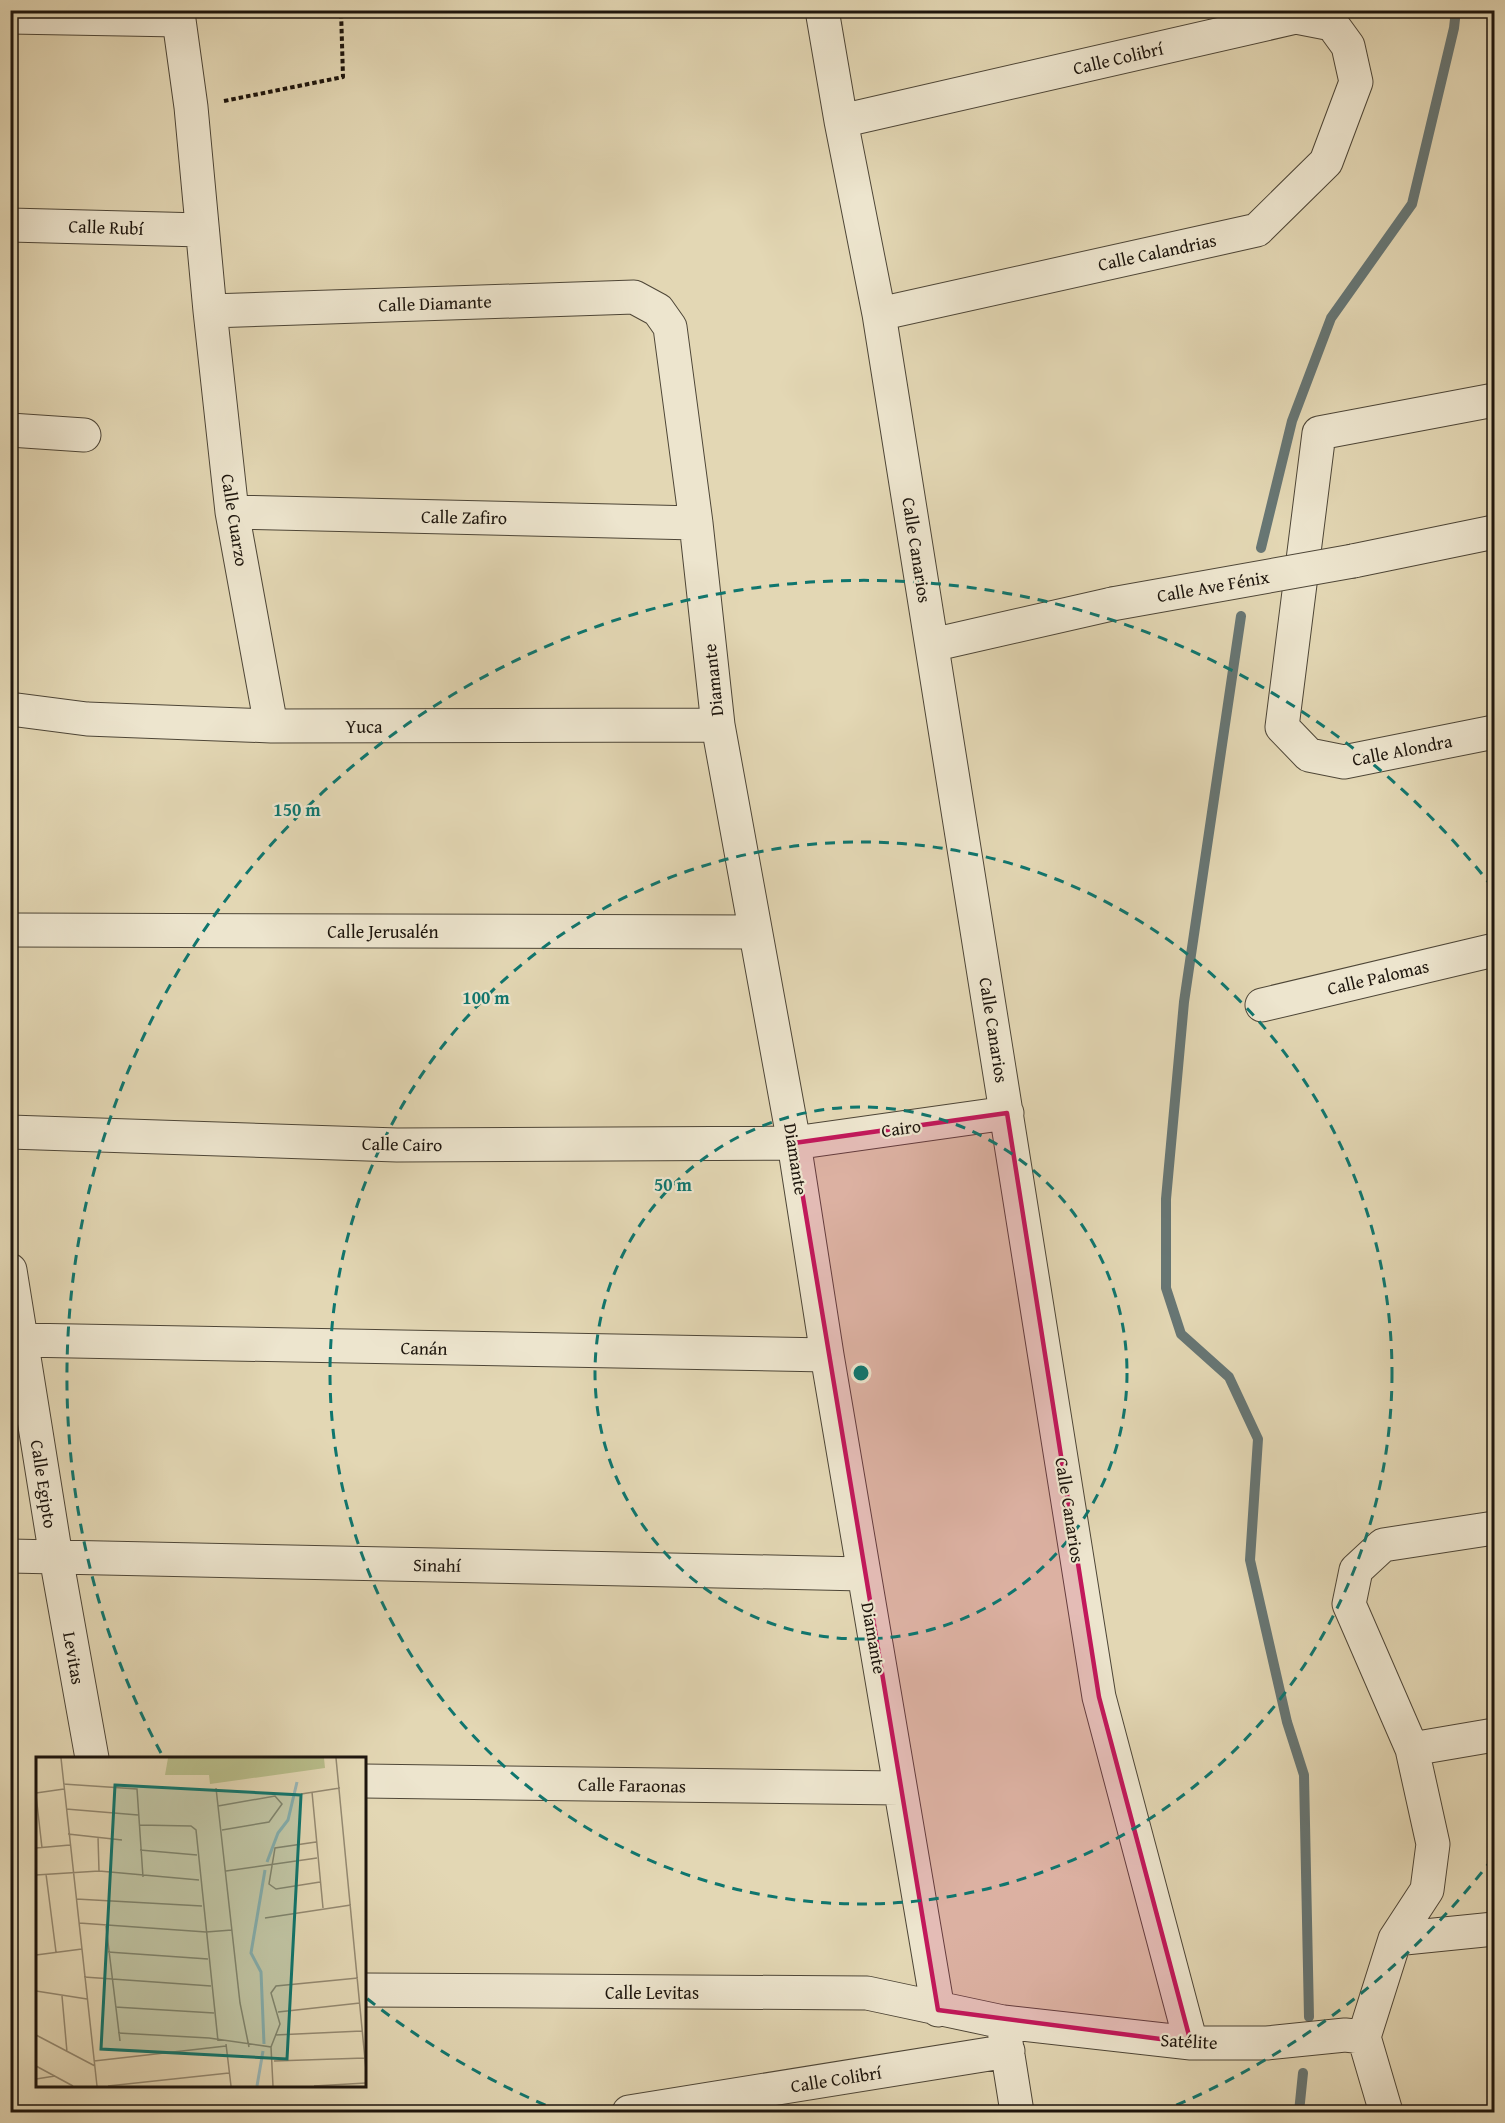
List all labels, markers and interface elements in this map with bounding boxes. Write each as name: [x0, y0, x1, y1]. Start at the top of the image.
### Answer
street label: Calle Colibrí: [1070, 34, 1167, 81]
street label: Calle Rubí: [68, 212, 145, 242]
street label: Calle Calandrias: [1095, 226, 1219, 278]
street label: Calle Diamante: [378, 288, 492, 318]
street label: Calle Cuarzo: [214, 472, 256, 568]
street label: Calle Canarios: [895, 495, 939, 605]
street label: Calle Zafiro: [421, 503, 507, 531]
street label: Calle Ave Fénix: [1155, 563, 1272, 609]
street label: Diamante: [696, 642, 730, 718]
street label: Yuca: [345, 713, 383, 740]
street label: Calle Alondra: [1350, 727, 1455, 773]
text: 150 m: [273, 796, 321, 823]
street label: Calle Jerusalén: [327, 918, 439, 945]
street label: Calle Palomas: [1324, 952, 1432, 1002]
street label: Calle Canarios: [972, 975, 1016, 1085]
text: 100 m: [462, 984, 510, 1011]
street label: Cairo: [879, 1112, 923, 1144]
street label: Diamante: [777, 1121, 815, 1197]
street label: Calle Cairo: [362, 1130, 442, 1158]
text: 50 m: [654, 1171, 693, 1198]
street label: Canán: [400, 1334, 448, 1362]
centre of rings: [851, 1363, 871, 1383]
street label: Calle Egipto: [24, 1438, 64, 1530]
street label: Calle Canarios: [1048, 1455, 1092, 1565]
street label: Sinahí: [413, 1551, 462, 1579]
street label: Diamante: [854, 1600, 894, 1676]
street label: Levitas: [56, 1629, 92, 1687]
inset map: [36, 1757, 366, 2087]
street label: Calle Faraonas: [578, 1771, 686, 1799]
street label: Calle Levitas: [605, 1979, 699, 2006]
street label: Satélite: [1160, 2026, 1218, 2056]
street label: Calle Colibrí: [789, 2058, 884, 2100]

